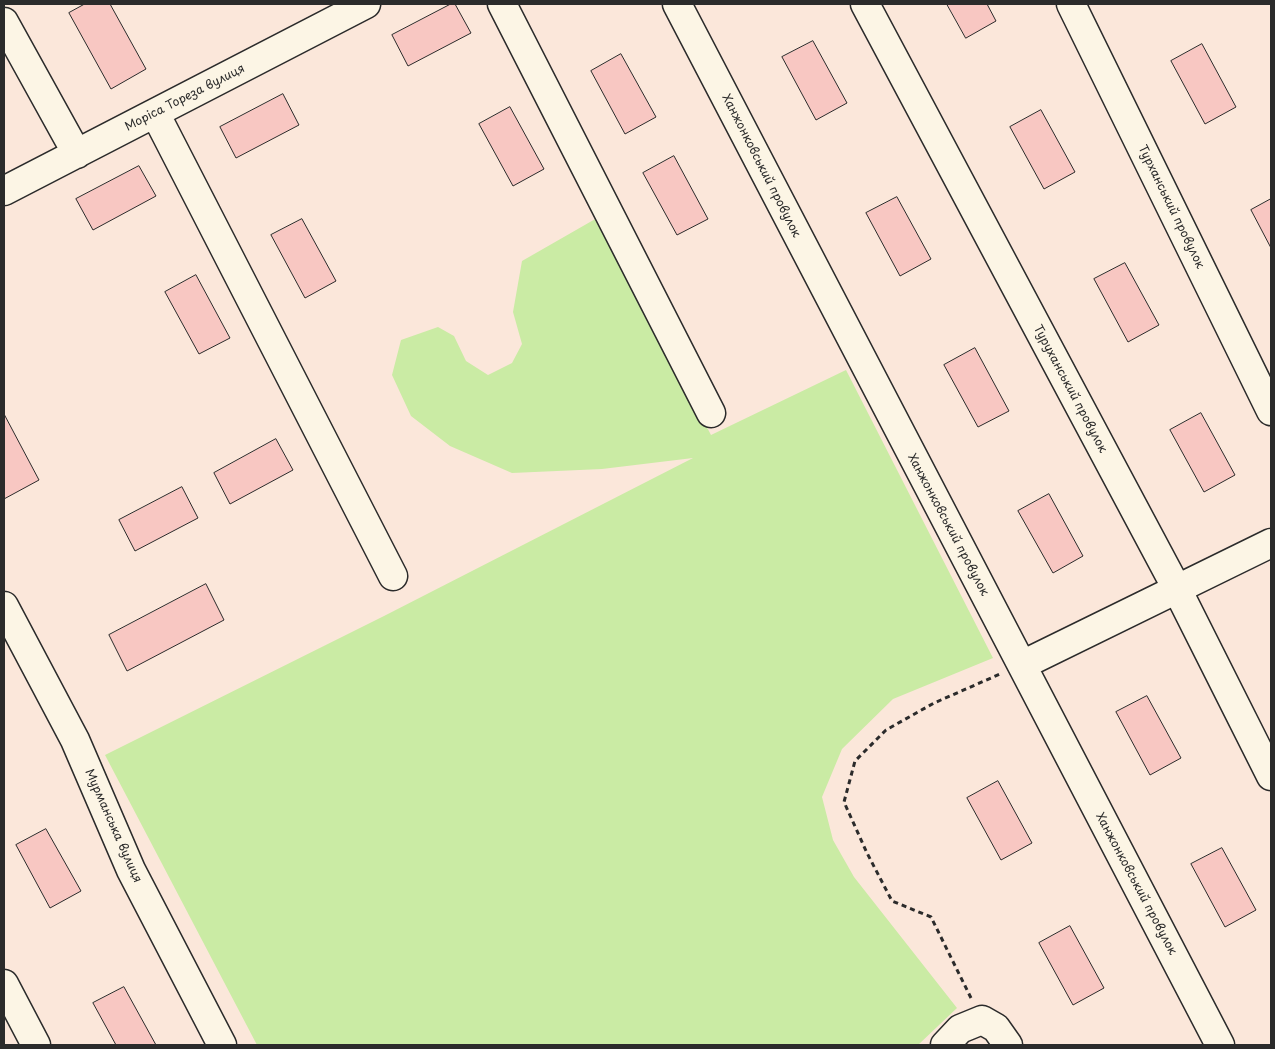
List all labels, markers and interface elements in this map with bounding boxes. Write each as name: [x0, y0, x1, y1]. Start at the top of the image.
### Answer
street label: Моріса Тореза вулиця: [123, 62, 247, 134]
street label: Ханжонковський провулок: [719, 92, 803, 240]
street label: Турханський провулок: [1135, 143, 1207, 271]
street label: Туруханський провулок: [1030, 323, 1110, 455]
street label: Ханжонковський провулок: [904, 452, 992, 598]
street label: Мурманська вулиця: [81, 767, 145, 885]
street label: Ханжонковський провулок: [1092, 811, 1180, 957]

